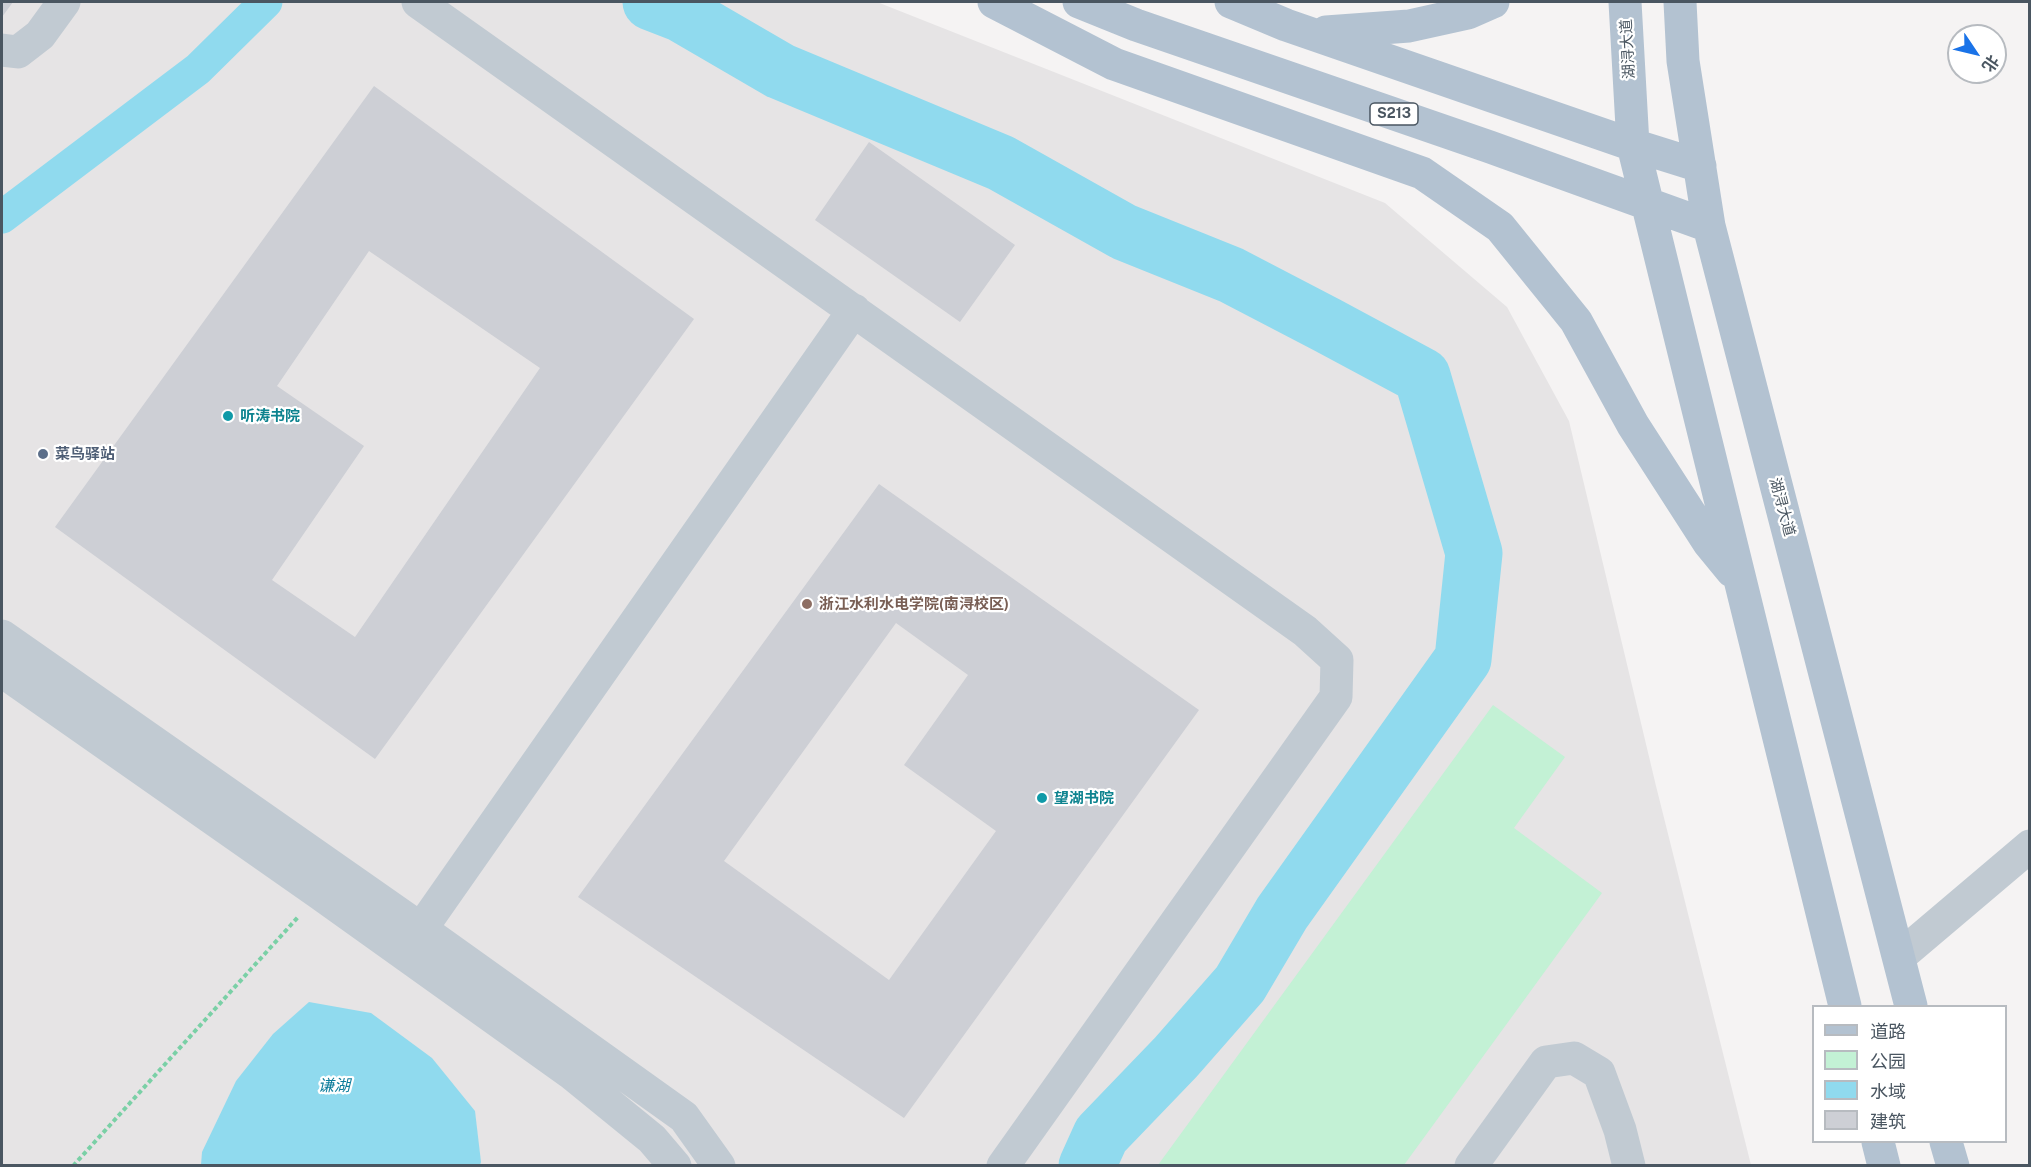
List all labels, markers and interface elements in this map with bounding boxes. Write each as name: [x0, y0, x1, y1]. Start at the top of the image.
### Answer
street label: 湖浔大道: [1617, 19, 1639, 79]
north arrow: [1947, 24, 2007, 84]
text: 北: [1978, 51, 2003, 75]
road number: S213: [1370, 103, 1418, 125]
place label: 听涛书院: [240, 407, 300, 425]
marker: 听涛书院: [221, 409, 235, 423]
place label: 菜鸟驿站: [55, 445, 115, 463]
marker: 菜鸟驿站: [36, 447, 50, 461]
street label: 湖浔大道: [1766, 476, 1798, 538]
place label: 浙江水利水电学院(南浔校区): [819, 595, 1009, 613]
marker: 浙江水利水电学院(南浔校区): [800, 597, 814, 611]
place label: 望湖书院: [1054, 789, 1114, 807]
marker: 望湖书院: [1035, 791, 1049, 805]
legend: [1812, 1005, 2007, 1143]
text: 道路: [1870, 1021, 1906, 1042]
text: 公园: [1870, 1051, 1906, 1072]
water label: 谦湖: [318, 1076, 350, 1096]
text: 水域: [1870, 1081, 1906, 1102]
text: 建筑: [1870, 1111, 1906, 1132]

